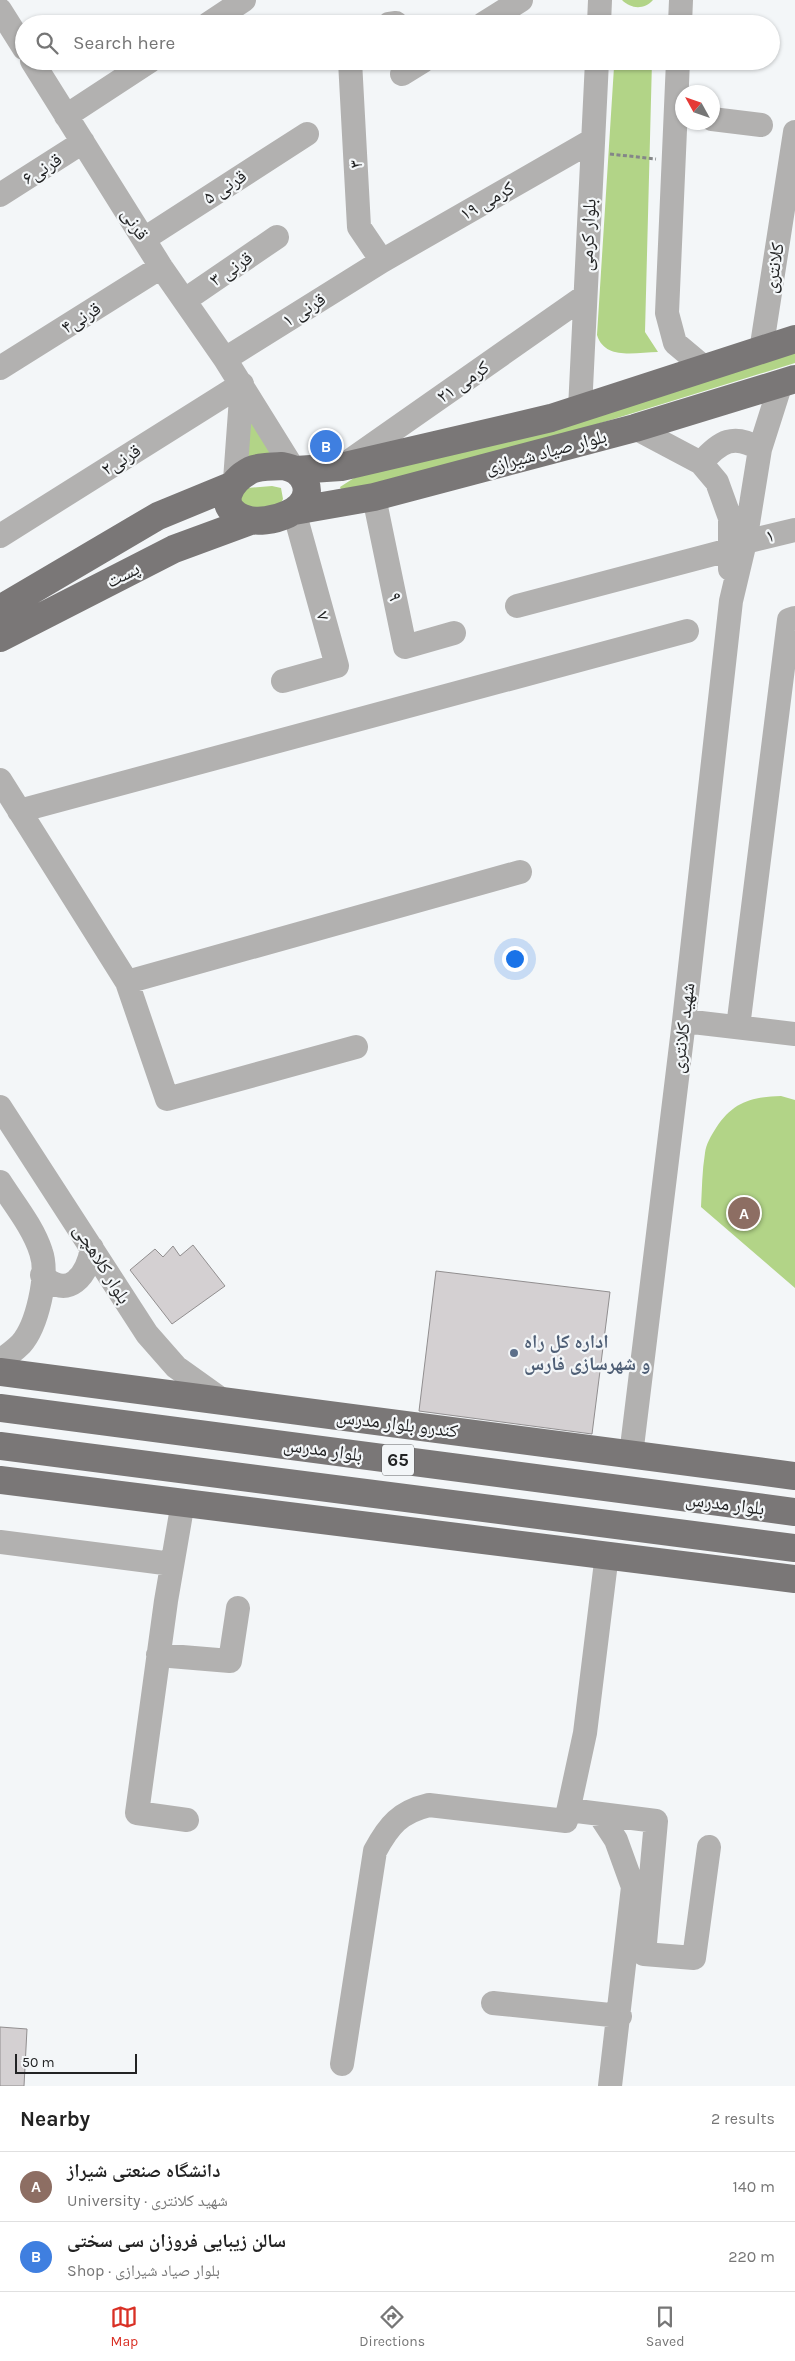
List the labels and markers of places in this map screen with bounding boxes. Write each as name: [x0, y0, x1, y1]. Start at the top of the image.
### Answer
pin: B: [310, 427, 342, 465]
pin: A: [728, 1194, 760, 1232]
place label: اداره کل راه و شهرسازی فارس: [524, 1331, 650, 1375]
marker: اداره کل راه و شهرسازی فارس: [508, 1347, 520, 1359]

